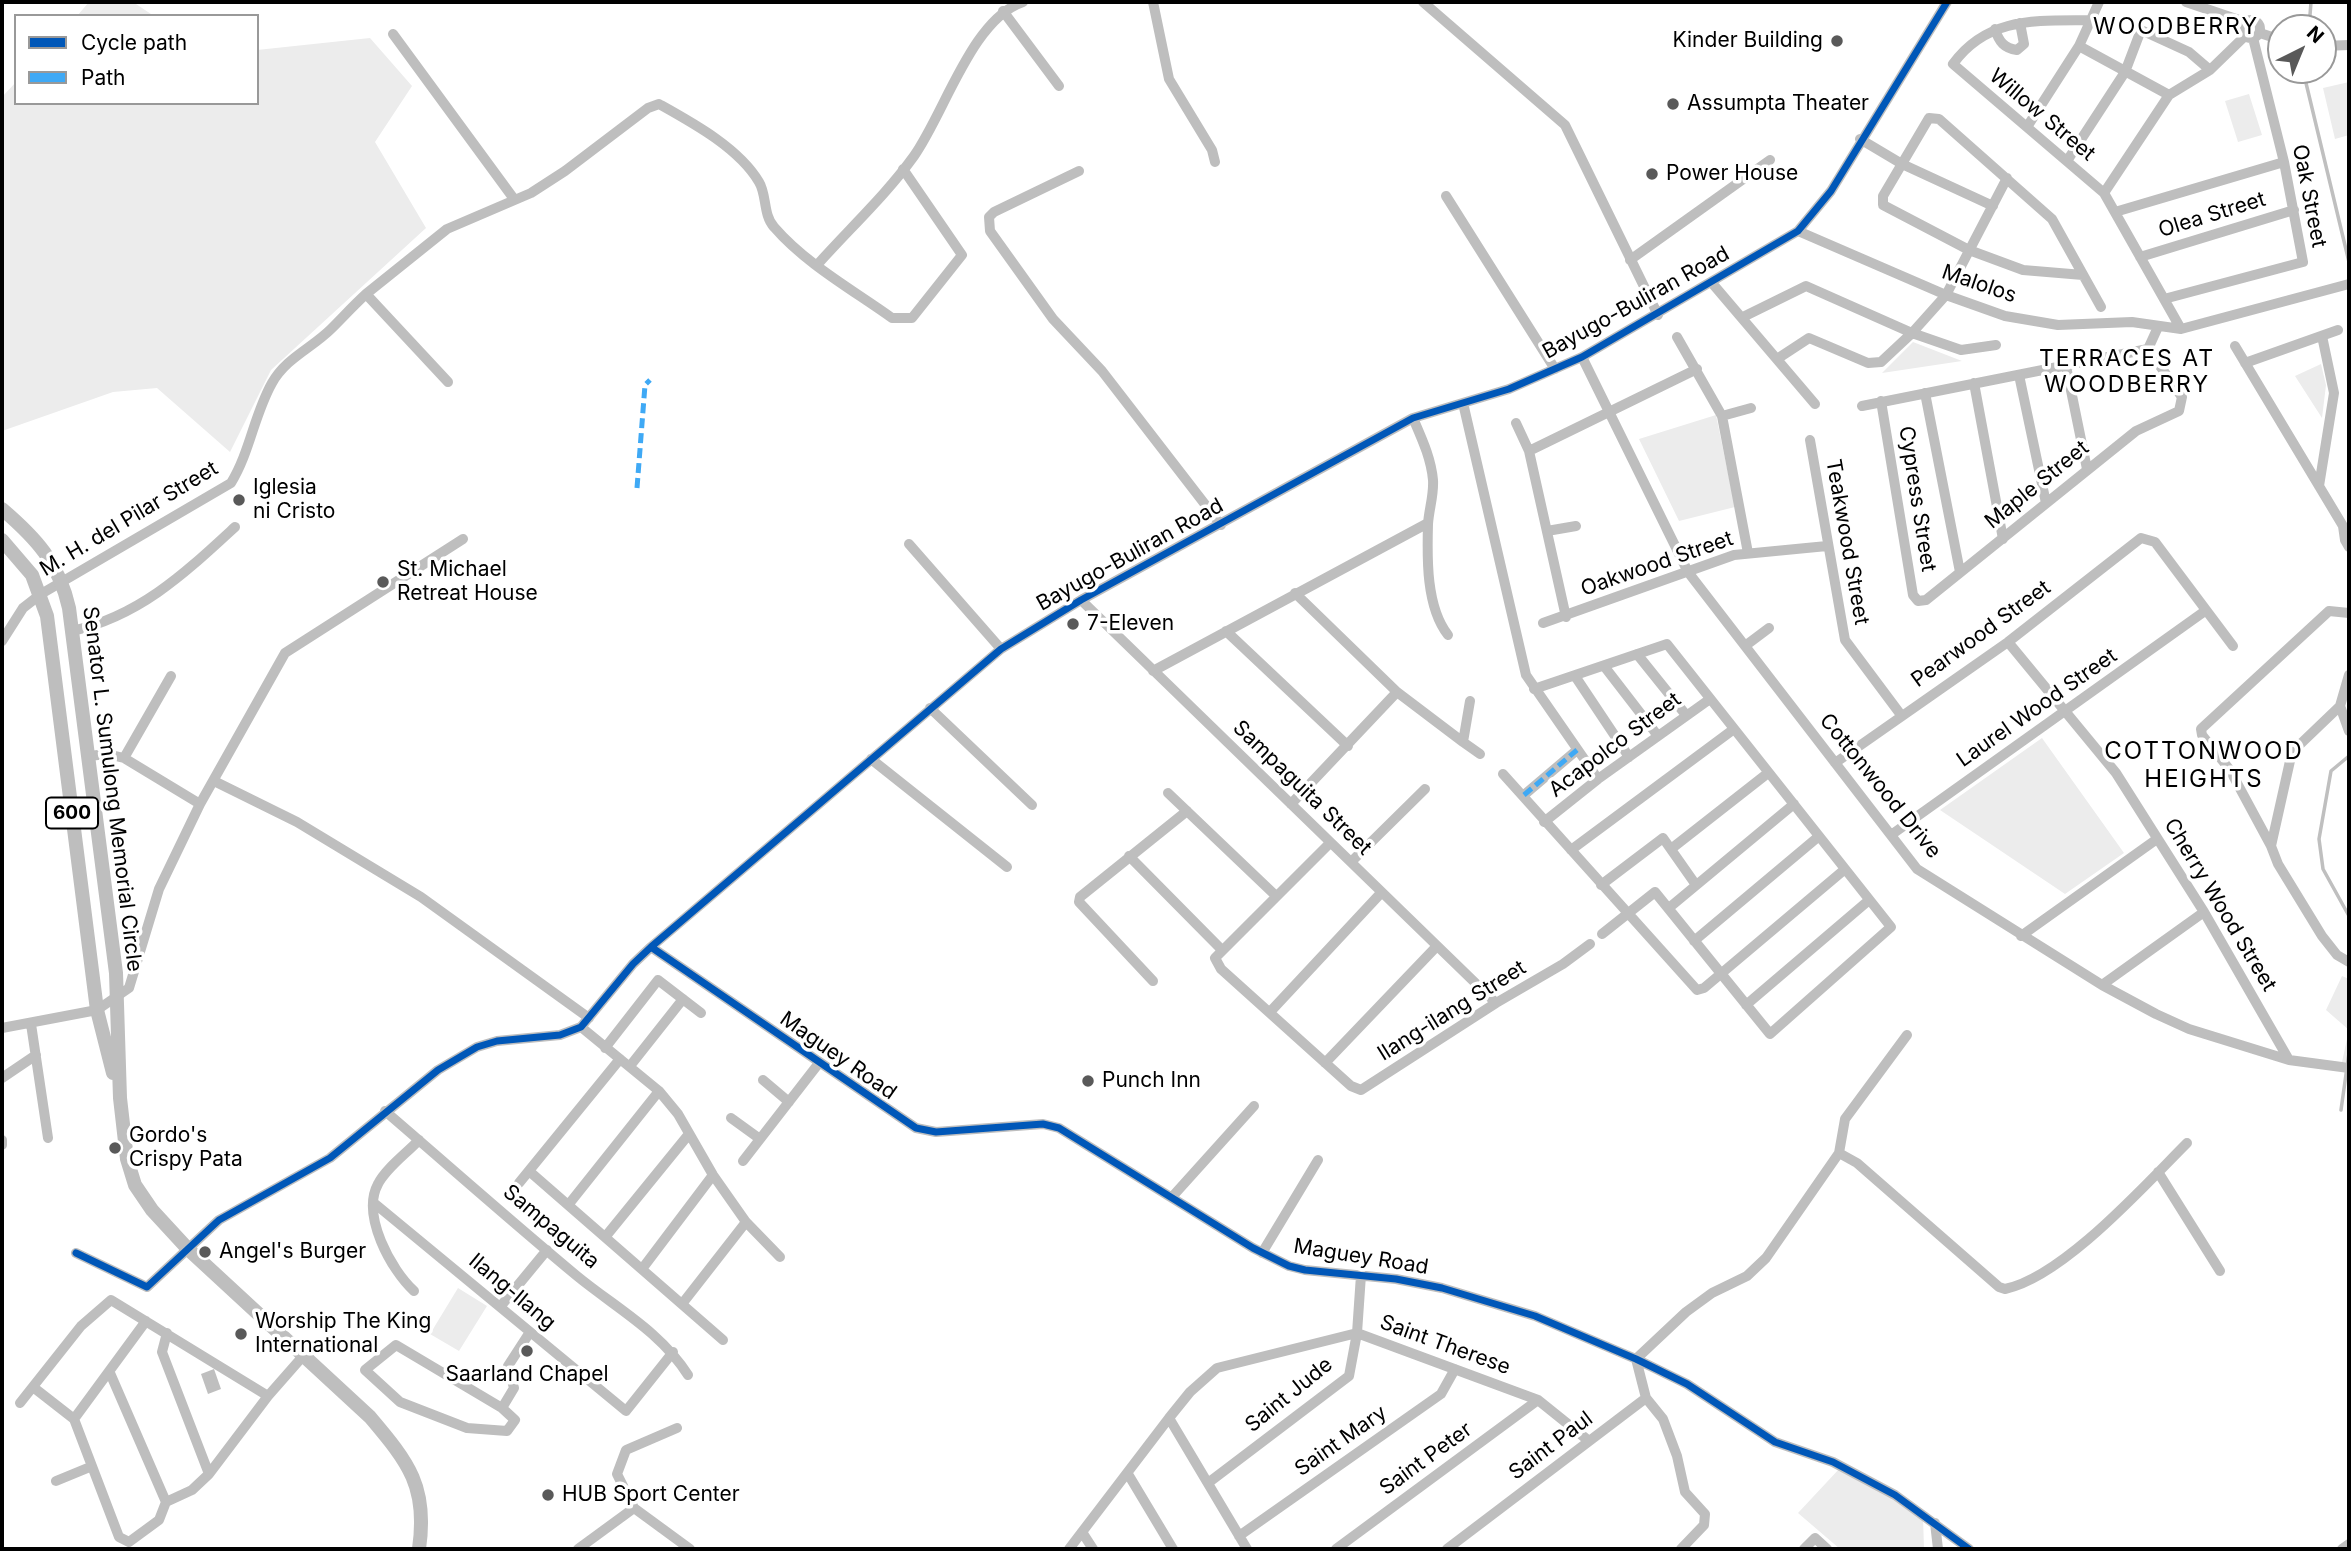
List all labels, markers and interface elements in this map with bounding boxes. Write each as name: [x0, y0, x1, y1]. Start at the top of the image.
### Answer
district label: WOODBERRY: [2094, 13, 2258, 41]
legend: [14, 14, 259, 105]
north arrow: [2267, 14, 2337, 84]
text: N: [2302, 21, 2328, 48]
place label: Kinder Building: [1673, 28, 1823, 54]
text: Cycle path: [81, 30, 187, 55]
marker: Kinder Building: [1829, 33, 1845, 49]
street label: Willow Street: [1984, 63, 2100, 167]
text: Path: [81, 65, 126, 90]
place label: Assumpta Theater: [1687, 91, 1869, 117]
marker: Assumpta Theater: [1665, 96, 1681, 112]
street label: Oak Street: [2287, 142, 2331, 250]
place label: Power House: [1666, 161, 1798, 187]
marker: Power House: [1644, 166, 1660, 182]
street label: Olea Street: [2155, 187, 2269, 243]
street label: Bayugo-Buliran Road: [1538, 241, 1734, 365]
street label: Malolos: [1938, 260, 2020, 308]
district label: TERRACES AT WOODBERRY: [2040, 345, 2214, 399]
street label: Cypress Street: [1893, 424, 1941, 574]
street label: Maple Street: [1980, 436, 2094, 534]
street label: M. H. del Pilar Street: [35, 456, 223, 582]
street label: Teakwood Street: [1820, 457, 1874, 627]
place label: Iglesia ni Cristo: [253, 475, 335, 525]
marker: Iglesia ni Cristo: [231, 492, 247, 508]
street label: Bayugo-Buliran Road: [1032, 493, 1228, 617]
street label: Oakwood Street: [1578, 526, 1736, 602]
place label: St. Michael Retreat House: [397, 557, 538, 607]
marker: St. Michael Retreat House: [375, 574, 391, 590]
street label: Pearwood Street: [1907, 575, 2055, 693]
street label: Senator L. Sumulong Memorial Circle: [77, 605, 147, 973]
place label: 7-Eleven: [1087, 611, 1174, 637]
marker: 7-Eleven: [1065, 616, 1081, 632]
street label: Laurel Wood Street: [1952, 643, 2122, 773]
street label: Acapolco Street: [1544, 687, 1686, 803]
street label: Cottonwood Drive: [1814, 709, 1946, 863]
street label: Sampaguita Street: [1227, 715, 1377, 861]
district label: COTTONWOOD HEIGHTS: [2105, 738, 2303, 794]
road number: 600: [46, 798, 98, 828]
street label: Cherry Wood Street: [2158, 814, 2282, 996]
street label: Ilang-ilang Street: [1373, 955, 1531, 1067]
street label: Maguey Road: [775, 1007, 901, 1105]
place label: Punch Inn: [1102, 1068, 1201, 1094]
marker: Punch Inn: [1080, 1073, 1096, 1089]
place label: Gordo's Crispy Pata: [129, 1123, 243, 1173]
marker: Gordo's Crispy Pata: [107, 1140, 123, 1156]
street label: Sampaguita: [498, 1180, 604, 1274]
street label: Maguey Road: [1292, 1234, 1430, 1280]
place label: Angel's Burger: [219, 1239, 366, 1265]
marker: Angel's Burger: [197, 1244, 213, 1260]
street label: Ilang-Ilang: [464, 1249, 560, 1335]
place label: Worship The King International: [255, 1309, 431, 1359]
street label: Saint Therese: [1376, 1310, 1514, 1380]
marker: Worship The King International: [233, 1326, 249, 1342]
marker: Saarland Chapel: [519, 1343, 535, 1359]
street label: Saint Jude: [1240, 1352, 1338, 1438]
place label: Saarland Chapel: [445, 1362, 609, 1388]
street label: Saint Mary: [1290, 1400, 1392, 1482]
street label: Saint Paul: [1504, 1406, 1598, 1486]
street label: Saint Peter: [1375, 1417, 1477, 1501]
place label: HUB Sport Center: [562, 1482, 740, 1508]
marker: HUB Sport Center: [540, 1487, 556, 1503]

